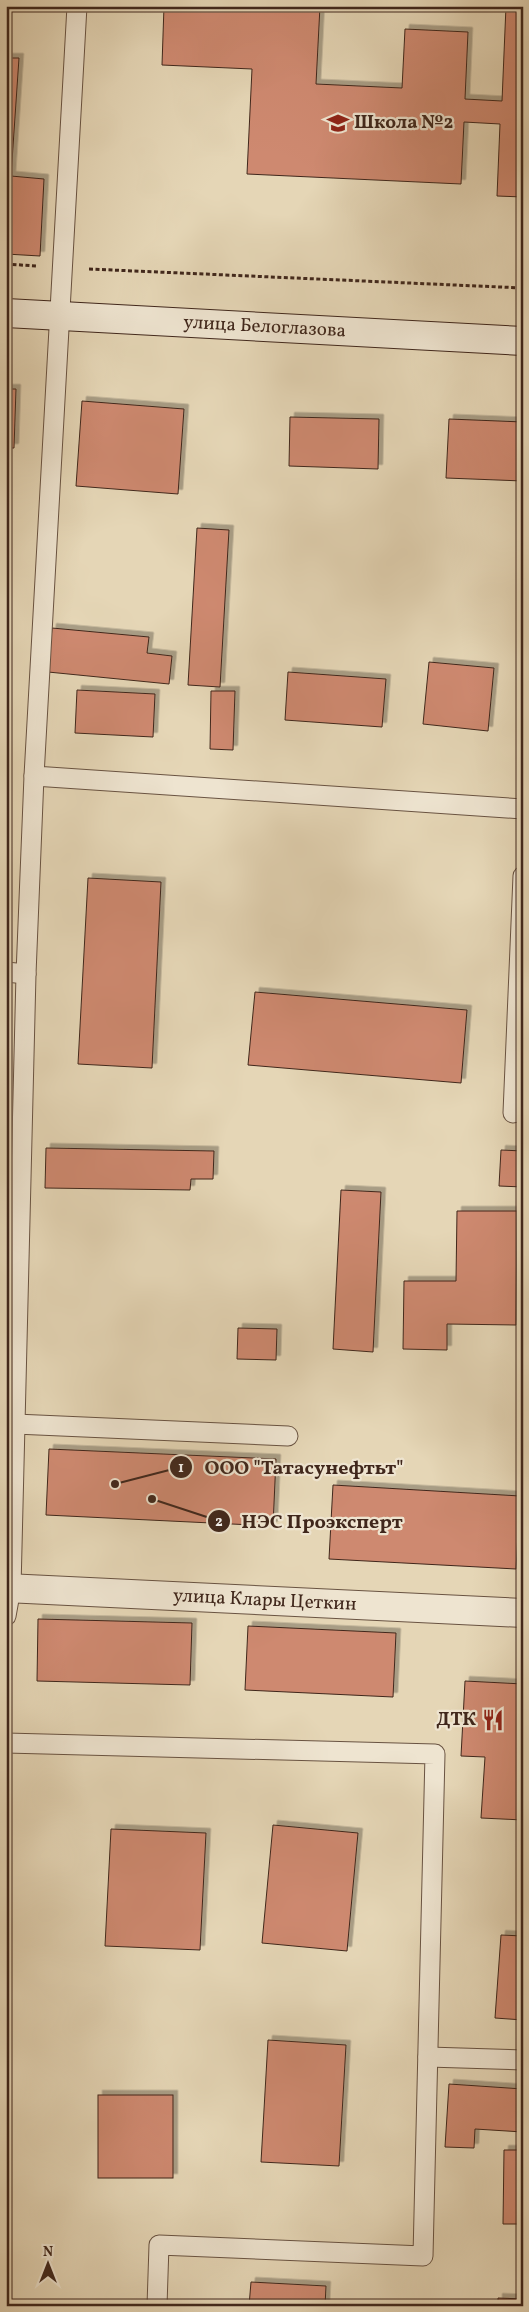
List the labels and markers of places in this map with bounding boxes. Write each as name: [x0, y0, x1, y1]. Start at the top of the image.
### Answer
school or university icon: Школа №2: [325, 110, 351, 136]
place label: Школа №2: [354, 110, 454, 136]
callout: ООО "Татасунефтьт": [169, 1450, 413, 1485]
callout: НЭС Проэксперт: [206, 1504, 413, 1539]
place label: ДТК: [436, 1707, 476, 1733]
restaurant icon: ДТК: [480, 1707, 506, 1733]

